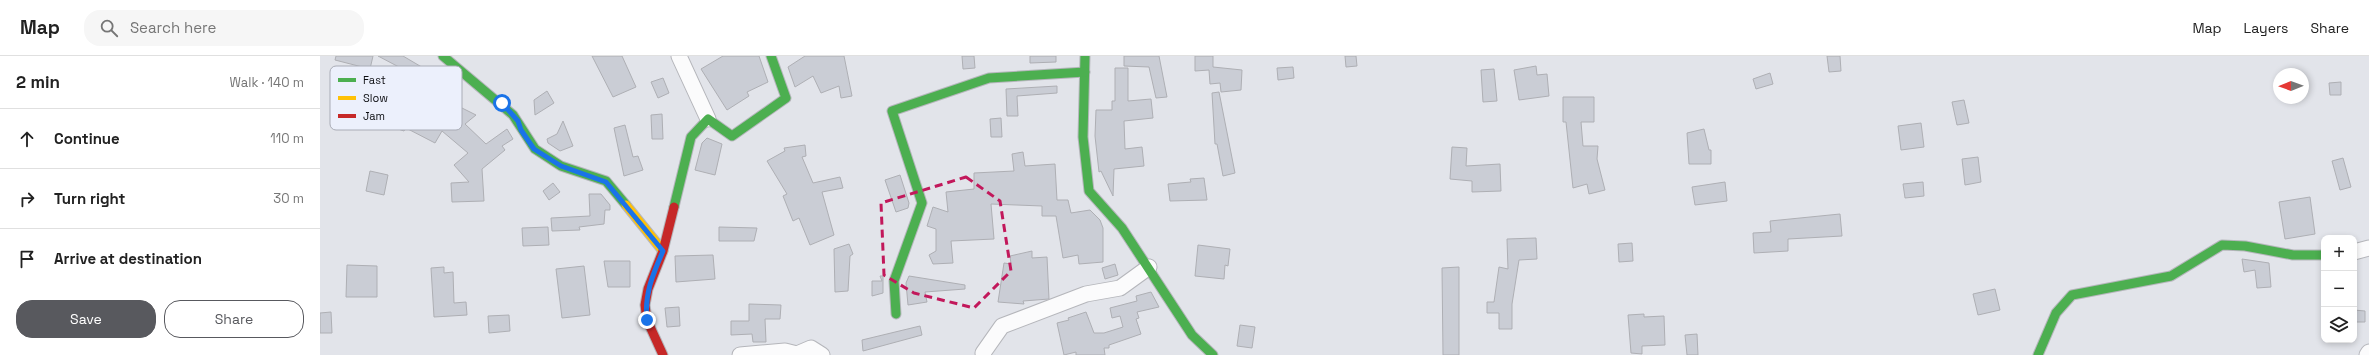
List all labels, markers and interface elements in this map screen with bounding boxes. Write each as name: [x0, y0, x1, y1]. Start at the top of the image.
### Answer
search box: [84, 10, 364, 46]
text: Map: [20, 15, 60, 40]
icon: search: [98, 17, 120, 39]
text: Search here: [130, 18, 216, 37]
text: Map: [2192, 19, 2222, 37]
text: Layers: [2244, 19, 2288, 37]
text: Share: [2310, 19, 2349, 37]
legend: [330, 66, 462, 130]
north arrow: [2273, 68, 2309, 104]
text: 2 min: [16, 71, 60, 93]
text: Fast: [363, 73, 386, 87]
text: Walk · 140 m: [230, 74, 304, 91]
text: Slow: [363, 91, 388, 105]
route start: [493, 94, 511, 112]
text: Jam: [363, 109, 385, 123]
icon: ahead: [16, 128, 38, 150]
text: Continue: [54, 129, 120, 148]
text: 110 m: [270, 130, 304, 147]
icon: right: [16, 188, 38, 210]
text: Turn right: [54, 189, 125, 208]
text: 30 m: [273, 190, 304, 207]
map controls: [2321, 235, 2357, 343]
button: +: [2321, 235, 2357, 271]
icon: arrive: [16, 248, 38, 270]
text: Arrive at destination: [54, 249, 202, 268]
button: −: [2321, 271, 2357, 307]
button: Save: [16, 300, 156, 338]
button: Share: [164, 300, 304, 338]
button: layers: [2321, 307, 2357, 343]
route end: [638, 311, 656, 329]

